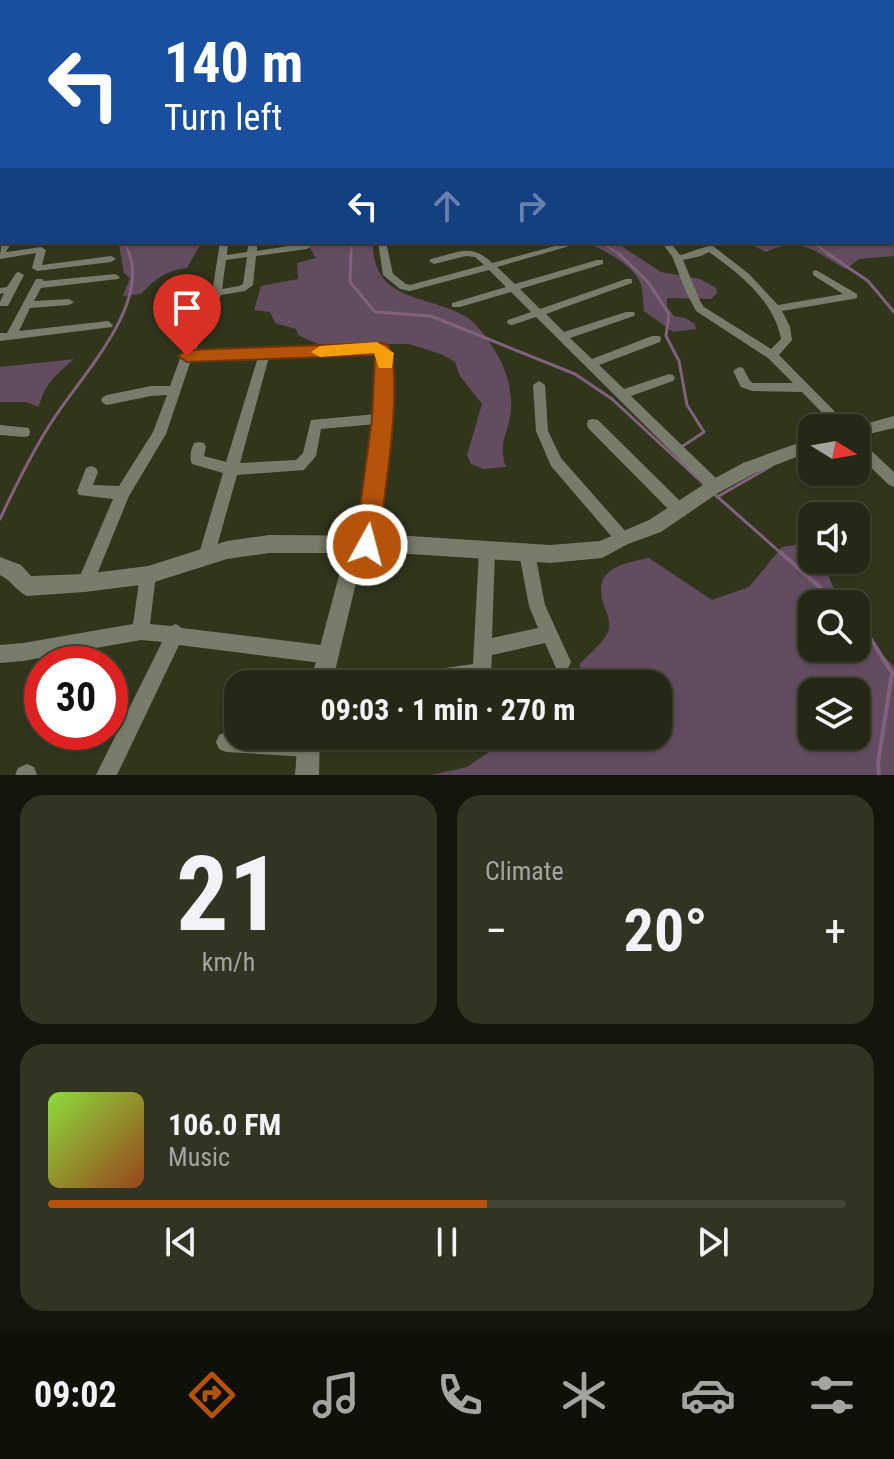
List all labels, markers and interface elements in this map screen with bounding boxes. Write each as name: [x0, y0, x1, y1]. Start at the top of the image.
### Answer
text: 140 m: [164, 30, 303, 96]
icon: left: [32, 32, 136, 136]
text: Turn left: [164, 97, 282, 139]
icon: left: [341, 184, 385, 228]
icon: ahead: [425, 184, 469, 228]
icon: right: [509, 184, 553, 228]
pin: [153, 274, 221, 356]
icon: arrive: [165, 286, 209, 330]
north arrow: [798, 414, 870, 486]
map controls: [798, 414, 870, 750]
button: sound: [798, 502, 870, 574]
position arrow: [325, 503, 409, 587]
button: search: [798, 590, 870, 662]
speed limit sign: 30: [24, 646, 128, 750]
button: layers: [798, 678, 870, 750]
text: 09:03 · 1 min · 270 m: [321, 692, 575, 727]
text: 21: [176, 834, 281, 955]
text: Climate: [485, 856, 564, 886]
text: 20°: [624, 895, 708, 966]
text: −: [485, 905, 507, 957]
text: +: [824, 905, 846, 957]
text: km/h: [202, 947, 255, 977]
text: 106.0 FM: [168, 1107, 281, 1142]
text: Music: [168, 1142, 230, 1172]
icon: previous: [159, 1220, 203, 1264]
icon: pause: [425, 1220, 469, 1264]
icon: next: [691, 1220, 735, 1264]
icon: directions: [184, 1367, 240, 1423]
icon: music: [308, 1367, 364, 1423]
icon: phone: [432, 1367, 488, 1423]
icon: climate: [556, 1367, 612, 1423]
icon: car: [680, 1367, 736, 1423]
icon: filters: [804, 1367, 860, 1423]
text: 09:02: [34, 1374, 117, 1416]

